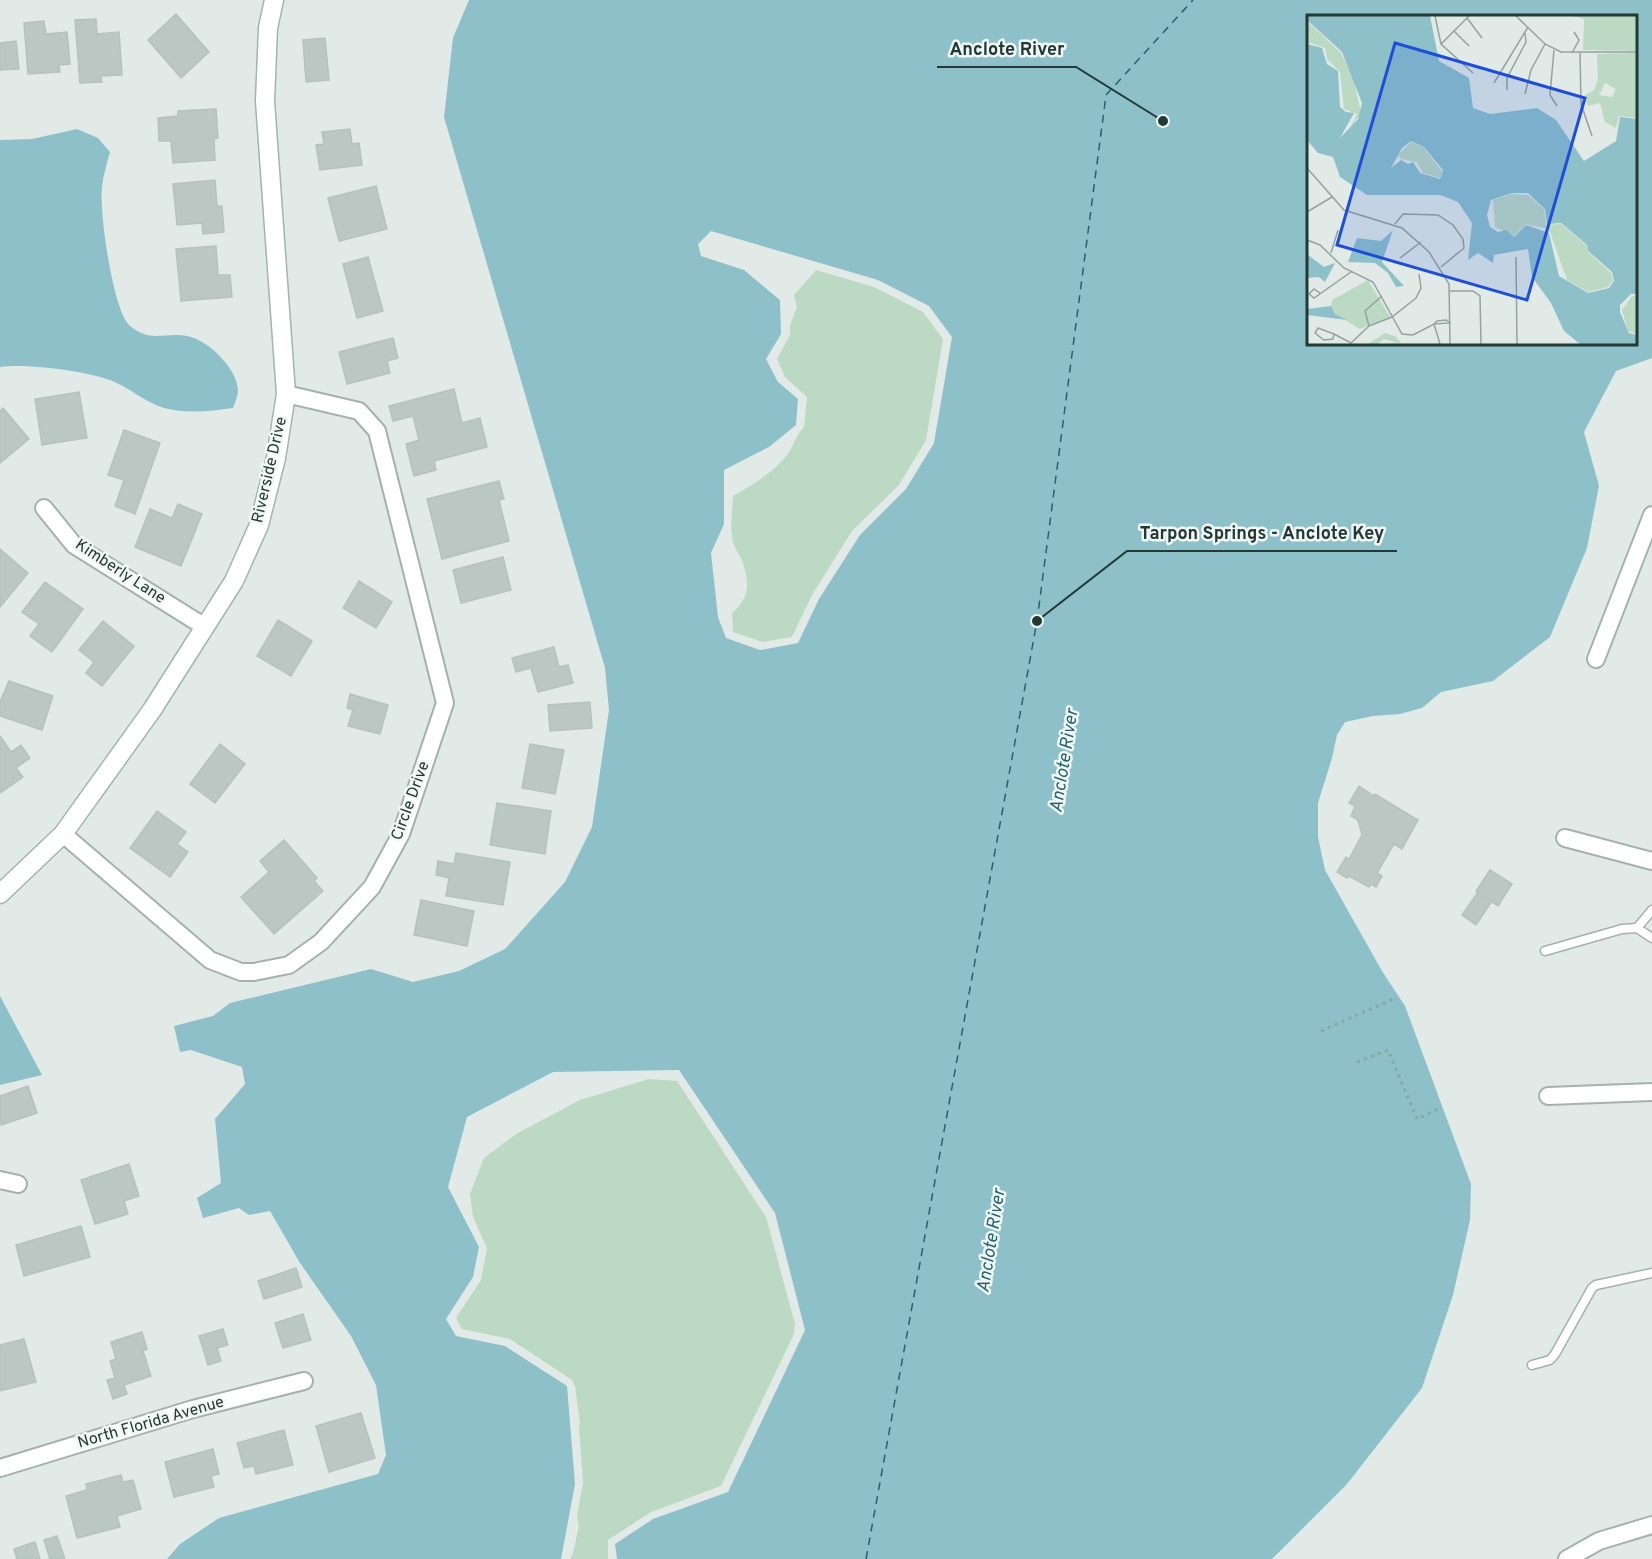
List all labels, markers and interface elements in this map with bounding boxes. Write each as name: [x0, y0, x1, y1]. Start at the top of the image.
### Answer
inset map: [1307, 15, 1637, 345]
callout: Anclote River: [937, 31, 1076, 67]
text: Anclote River: [949, 39, 1065, 62]
street label: Riverside Drive: [248, 415, 292, 525]
callout: Tarpon Springs - Anclote Key: [1127, 515, 1397, 551]
text: Tarpon Springs - Anclote Key: [1140, 523, 1384, 546]
street label: Kimberly Lane: [71, 535, 169, 609]
water label: Anclote River: [1045, 705, 1085, 814]
street label: Circle Drive: [387, 759, 435, 843]
water label: Anclote River: [972, 1185, 1012, 1294]
street label: North Florida Avenue: [75, 1393, 227, 1453]

